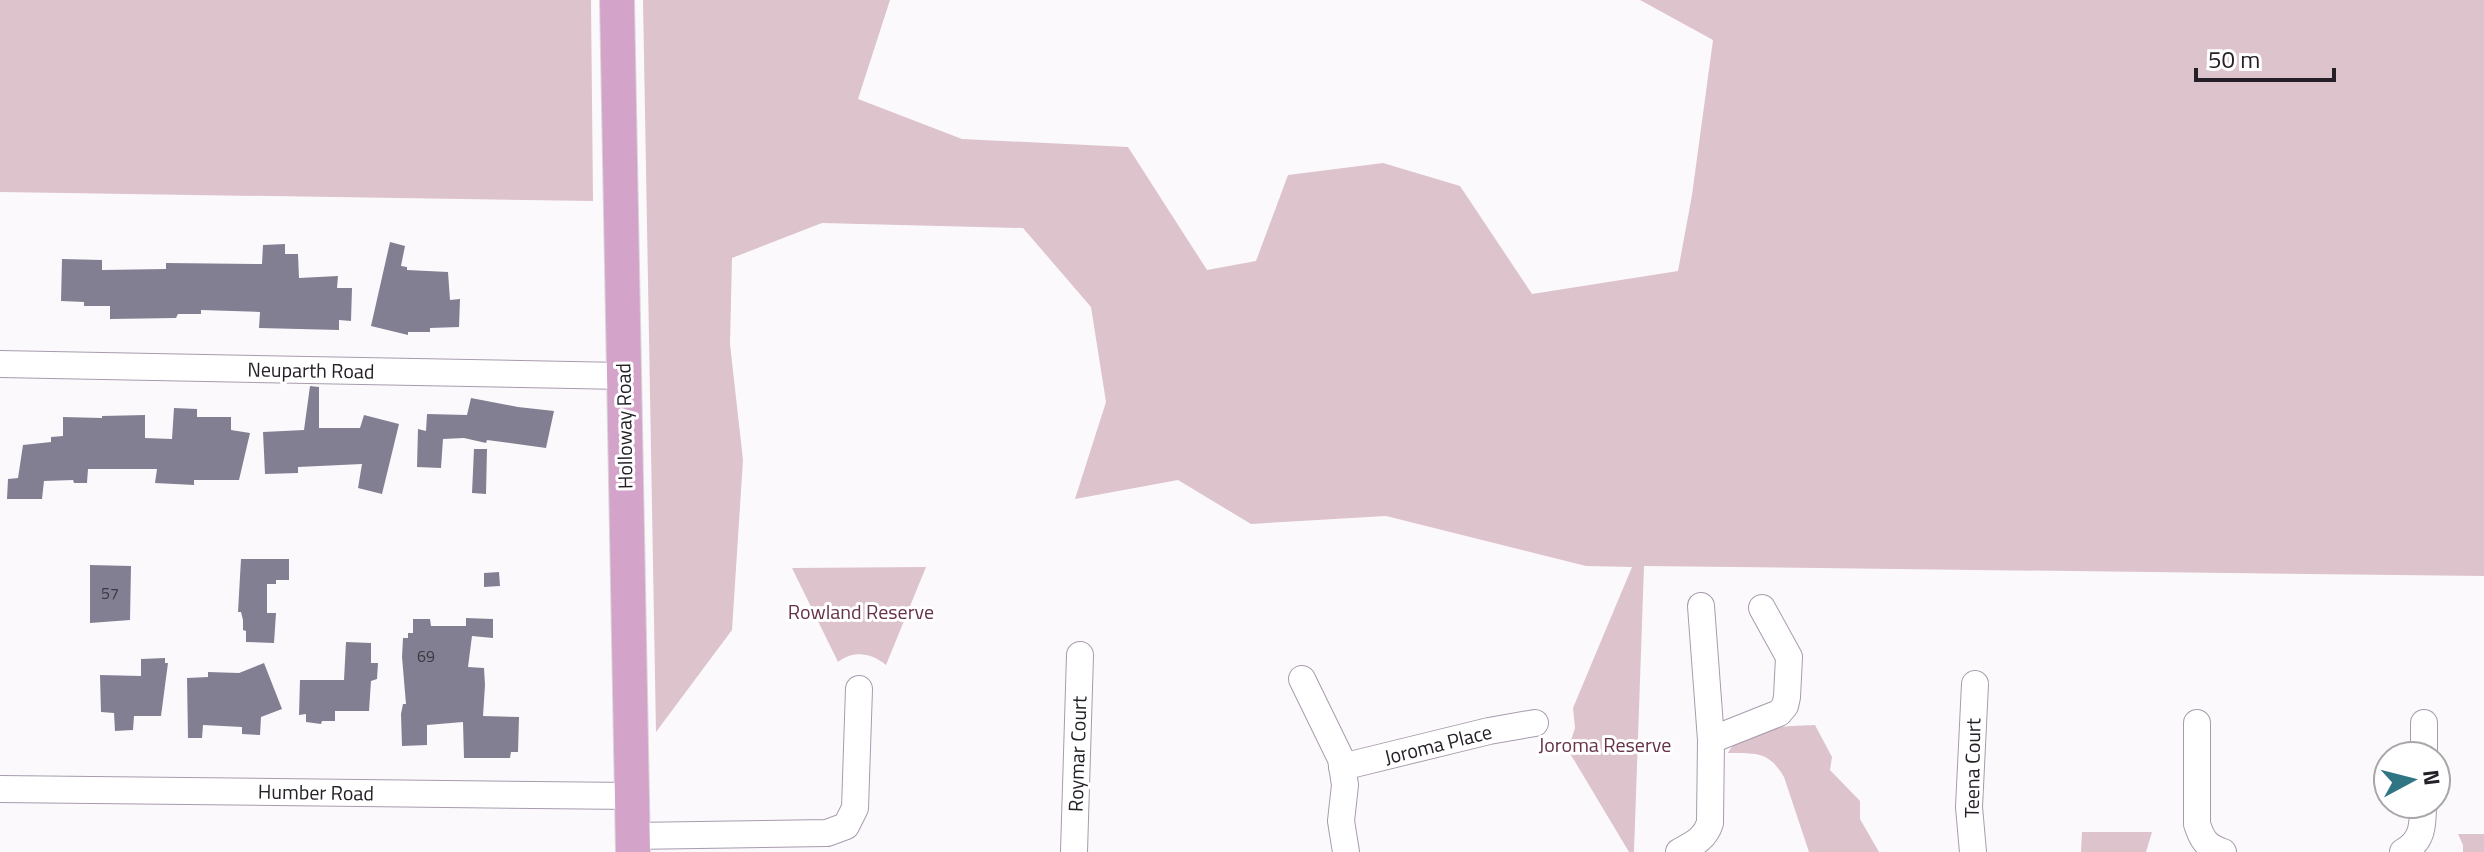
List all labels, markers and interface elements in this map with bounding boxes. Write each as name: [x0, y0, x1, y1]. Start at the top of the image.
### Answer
scale bar: [2196, 32, 2334, 82]
text: 50 m: [2208, 41, 2260, 77]
street label: Neuparth Road: [247, 353, 375, 387]
street label: Holloway Road: [607, 363, 641, 489]
house number: 57: [101, 581, 119, 605]
park label: Rowland Reserve: [788, 596, 934, 627]
house number: 69: [417, 644, 435, 668]
street label: Roymar Court: [1059, 695, 1095, 813]
street label: Joroma Place: [1381, 716, 1495, 772]
street label: Teena Court: [1956, 718, 1988, 818]
park label: Joroma Reserve: [1539, 729, 1671, 760]
north arrow: [2372, 740, 2452, 820]
text: N: [2414, 768, 2450, 787]
street label: Humber Road: [258, 775, 374, 809]

